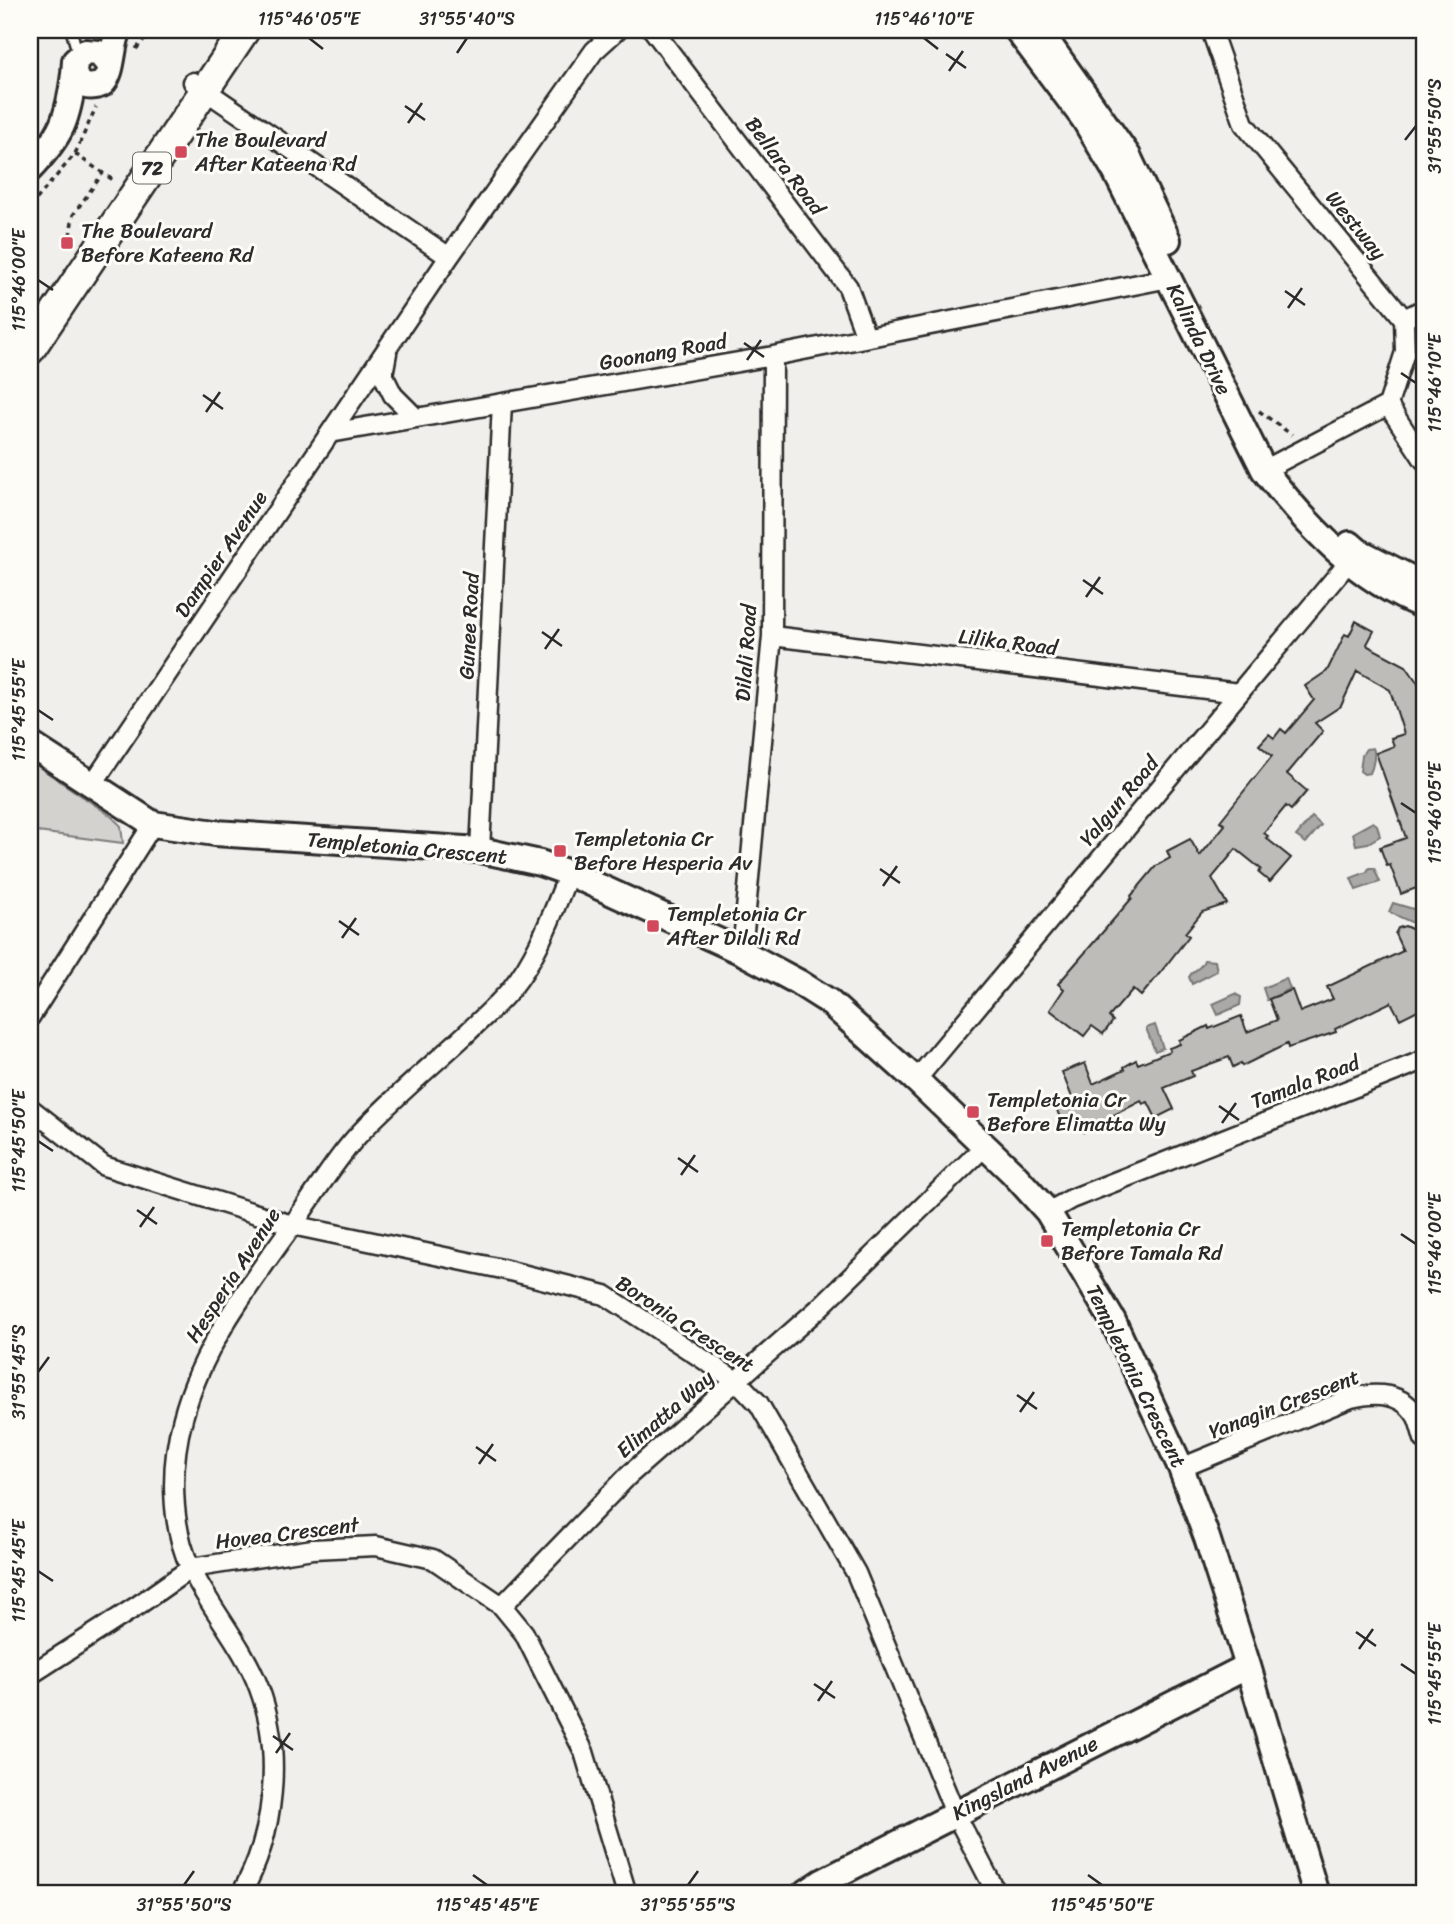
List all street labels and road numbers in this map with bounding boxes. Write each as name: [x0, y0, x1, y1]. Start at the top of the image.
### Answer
street label: Bellara Road: [735, 108, 836, 225]
road number: 72: [133, 152, 171, 184]
street label: Westway: [1316, 181, 1397, 269]
street label: Kalinda Drive: [1155, 276, 1243, 402]
street label: Goonang Road: [596, 322, 732, 382]
street label: Dampier Avenue: [164, 482, 278, 626]
street label: Gunee Road: [447, 570, 491, 680]
street label: Dilali Road: [724, 601, 768, 703]
street label: Lilika Road: [956, 617, 1062, 667]
street label: Yalgun Road: [1069, 745, 1170, 855]
street label: Templetonia Crescent: [305, 820, 509, 876]
street label: Tamala Road: [1245, 1043, 1367, 1120]
street label: Hesperia Avenue: [175, 1199, 291, 1350]
street label: Boronia Crescent: [608, 1265, 762, 1383]
street label: Templetonia Crescent: [1075, 1278, 1197, 1474]
street label: Yanagin Crescent: [1203, 1358, 1365, 1450]
street label: Elimatta Way: [607, 1360, 723, 1468]
street label: Hovea Crescent: [213, 1505, 362, 1561]
street label: Kingsland Avenue: [945, 1725, 1105, 1831]

